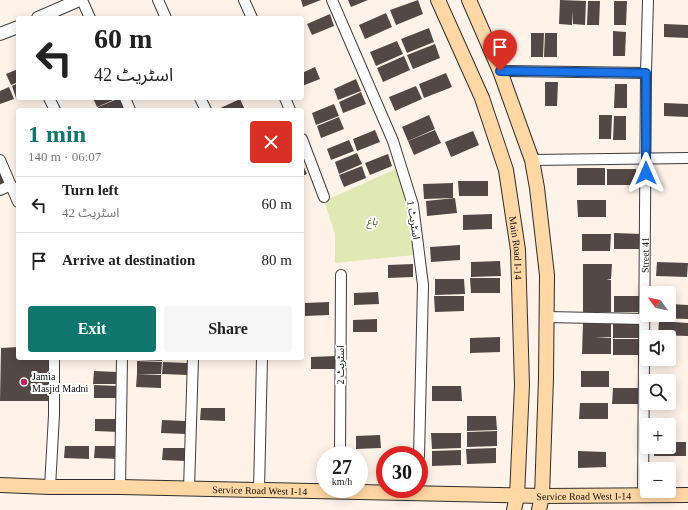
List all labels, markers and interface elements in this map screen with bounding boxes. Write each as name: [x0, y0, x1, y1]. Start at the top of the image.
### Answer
text: 60 m: [94, 23, 152, 54]
pin: [483, 30, 517, 71]
icon: left: [28, 32, 80, 84]
icon: arrive: [489, 36, 511, 58]
text: اسٹریٹ 42: [94, 65, 173, 85]
text: 1 min: [28, 121, 86, 147]
button: close: [250, 121, 292, 163]
text: 140 m · 06:07: [28, 149, 101, 164]
position arrow: [625, 152, 667, 194]
text: Turn left: [62, 182, 119, 198]
icon: left: [28, 194, 50, 216]
text: 60 m: [262, 196, 292, 212]
street label: اسٹریٹ 1: [404, 200, 422, 240]
text: اسٹریٹ 42: [62, 205, 119, 220]
street label: Main Road I-14: [507, 215, 524, 280]
park label: باغ: [366, 216, 378, 229]
street label: Street 41: [640, 237, 651, 273]
icon: arrive: [28, 250, 50, 272]
text: Arrive at destination: [62, 252, 195, 268]
text: 80 m: [262, 252, 292, 268]
north arrow: [640, 286, 676, 322]
map controls: [640, 286, 676, 498]
button: Exit: [28, 306, 156, 352]
button: Share: [164, 306, 292, 352]
button: sound: [640, 330, 676, 366]
street label: اسٹریٹ 2: [335, 345, 347, 385]
place label: Jamia Masjid Madni: [32, 371, 89, 394]
button: search: [640, 374, 676, 410]
marker: Jamia Masjid Madni: [19, 377, 29, 387]
button: +: [640, 418, 676, 454]
speed limit sign: 30: [376, 446, 428, 498]
text: 27: [332, 456, 352, 478]
button: −: [640, 462, 676, 498]
text: km/h: [332, 476, 352, 487]
street label: Service Road West I-14: [212, 484, 308, 497]
street label: Service Road West I-14: [536, 490, 631, 502]

